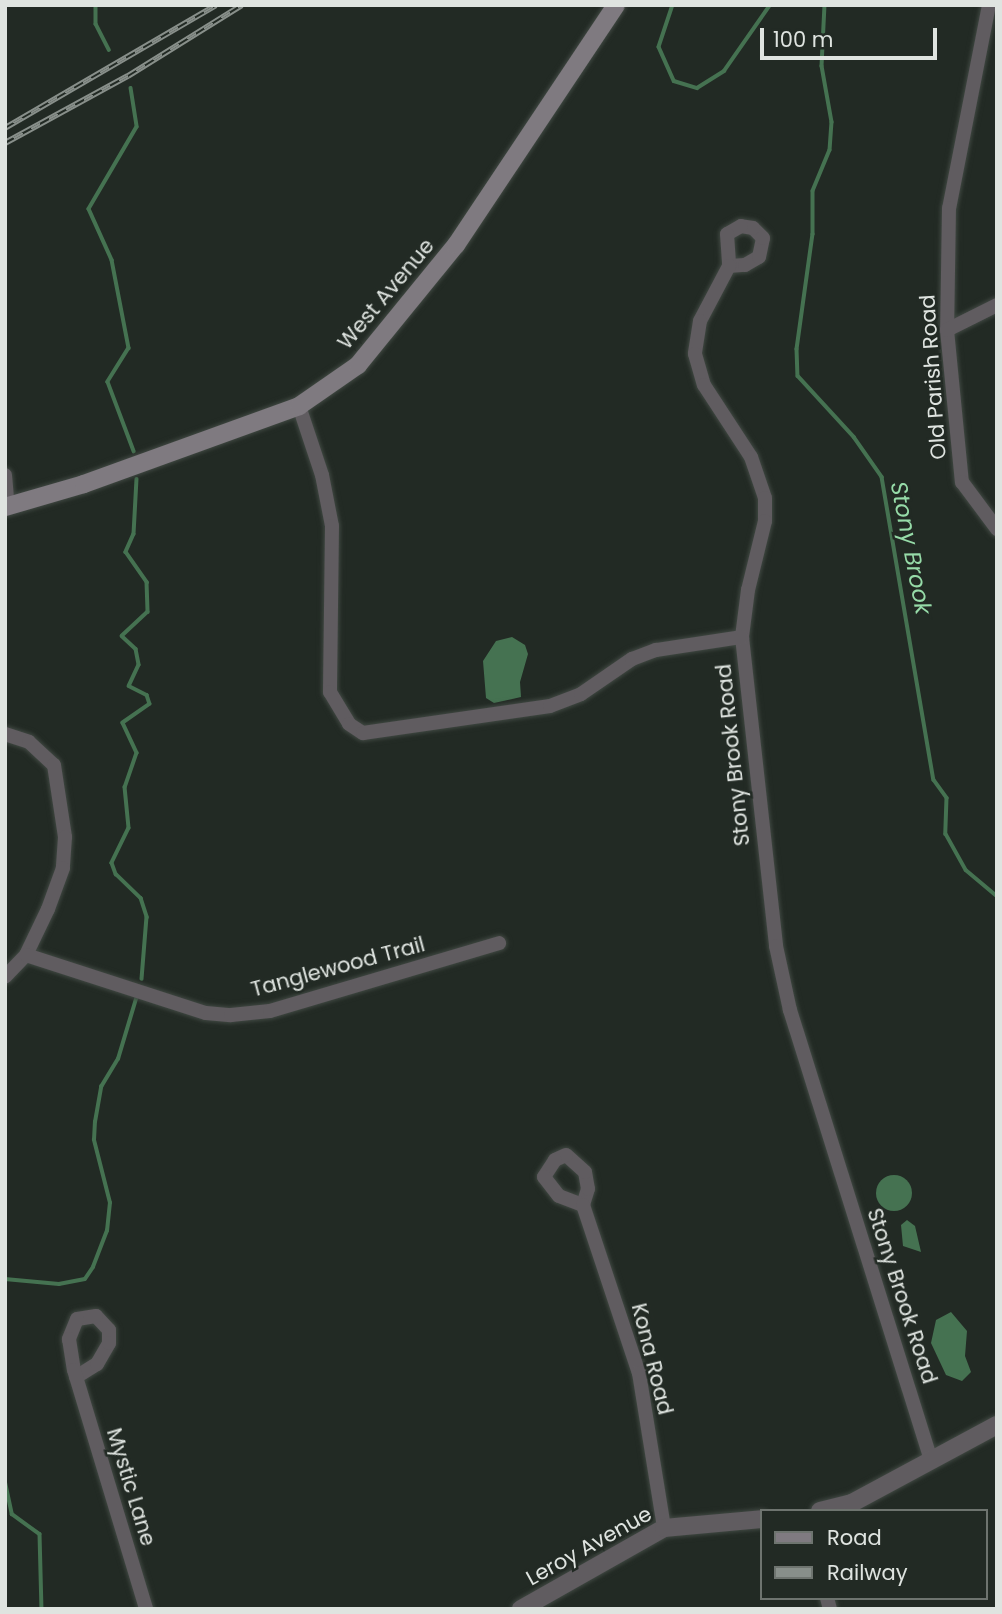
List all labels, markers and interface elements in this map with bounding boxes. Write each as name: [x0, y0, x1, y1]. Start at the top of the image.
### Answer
scale bar: [764, 14, 941, 58]
text: 100 m: [773, 25, 833, 54]
street label: West Avenue: [332, 234, 440, 354]
street label: Old Parish Road: [915, 294, 951, 460]
water label: Stony Brook: [885, 479, 937, 617]
street label: Stony Brook Road: [711, 663, 755, 847]
street label: Tanglewood Trail: [248, 932, 428, 1002]
street label: Stony Brook Road: [862, 1205, 942, 1387]
street label: Kona Road: [626, 1301, 678, 1417]
street label: Mystic Lane: [101, 1425, 161, 1549]
street label: Leroy Avenue: [522, 1501, 656, 1591]
legend: [760, 1509, 988, 1600]
text: Road: [827, 1523, 882, 1552]
text: Railway: [827, 1558, 908, 1587]

